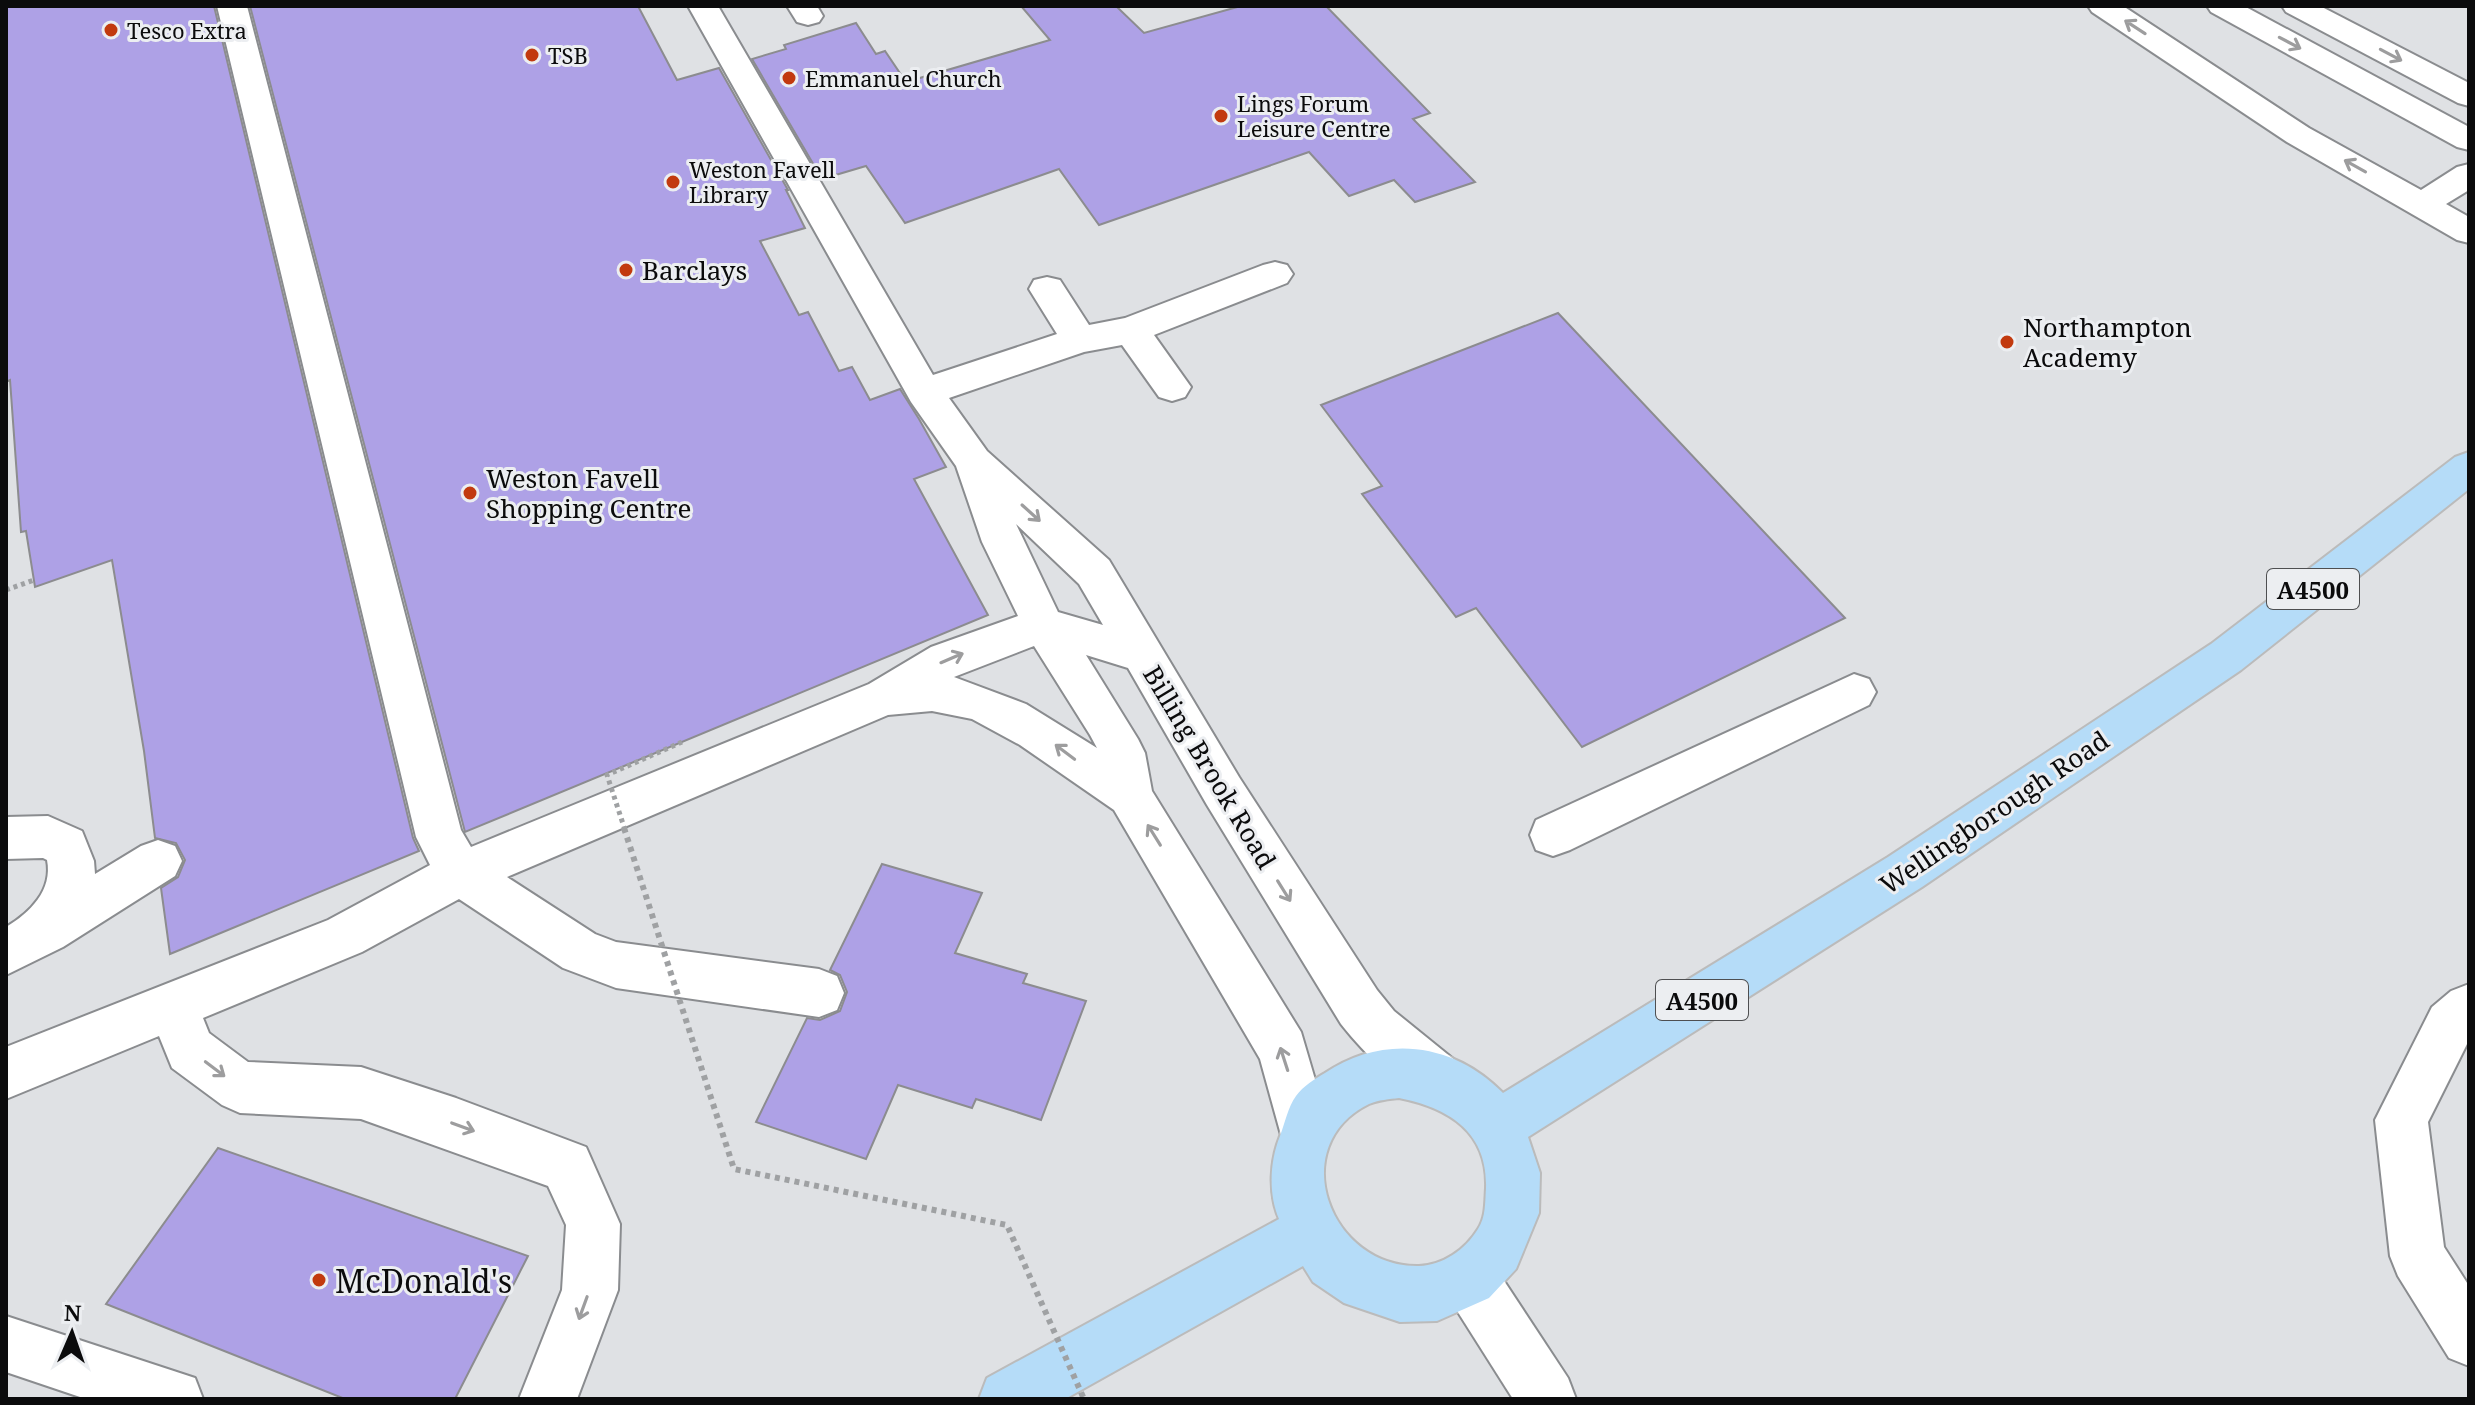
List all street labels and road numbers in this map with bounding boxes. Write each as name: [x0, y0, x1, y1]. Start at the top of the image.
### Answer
road number: A4500: [2267, 569, 2359, 609]
street label: Billing Brook Road: [1135, 659, 1285, 875]
street label: Wellingborough Road: [1872, 722, 2116, 902]
road number: A4500: [1656, 980, 1748, 1020]

